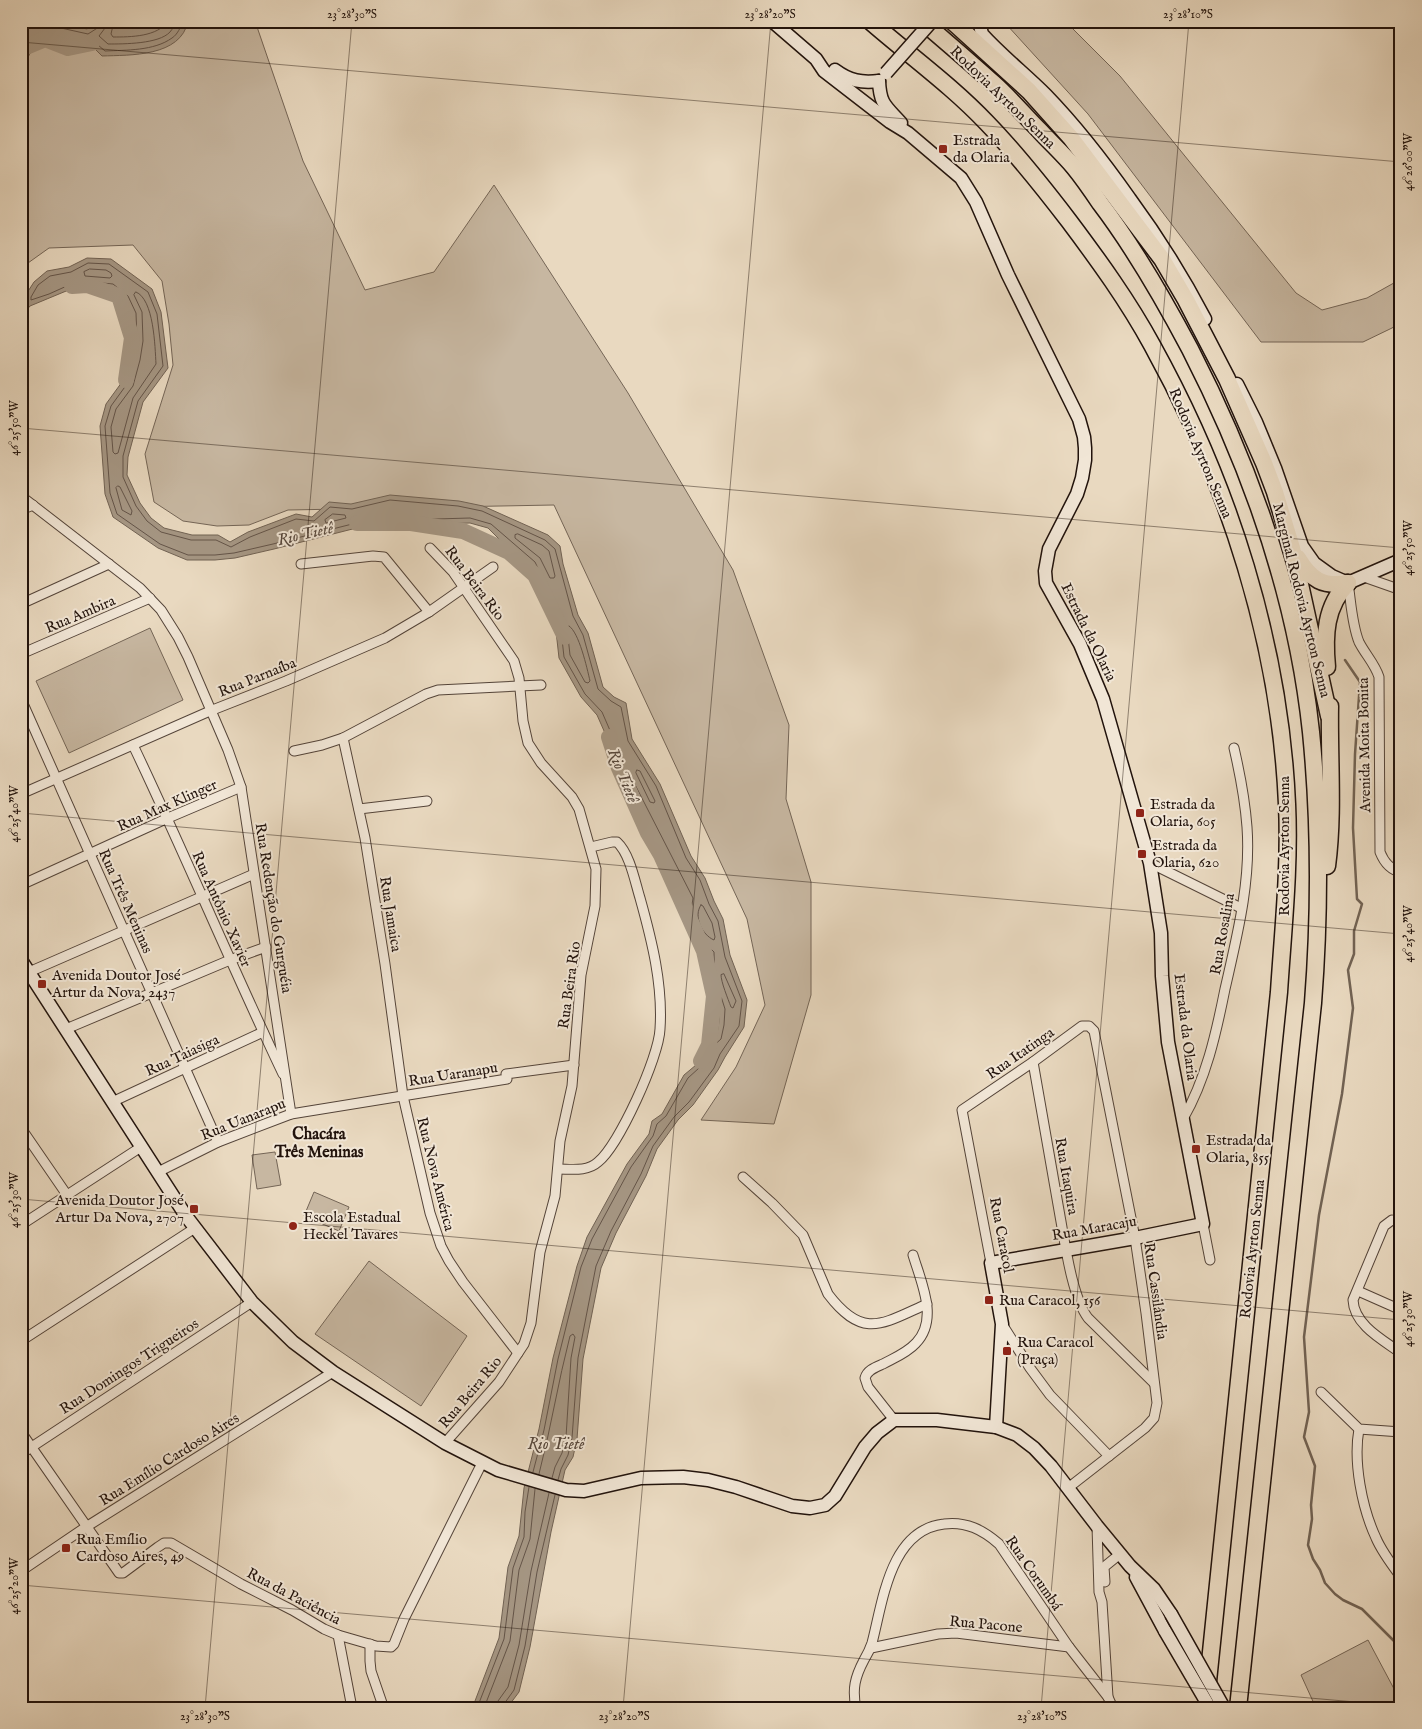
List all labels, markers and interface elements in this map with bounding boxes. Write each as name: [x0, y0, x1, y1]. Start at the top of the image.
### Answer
text: 23°28'30"S: [327, 7, 377, 22]
text: 23°28'20"S: [744, 7, 796, 22]
text: 23°28'10"S: [1163, 7, 1213, 22]
street label: Rodovia Ayrton Senna: [946, 42, 1060, 153]
place label: Estrada da Olaria: [953, 131, 1010, 167]
text: 46°26'00"W: [1401, 132, 1416, 191]
marker: Estrada da Olaria: [937, 143, 949, 155]
street label: Rodovia Ayrton Senna: [1164, 385, 1237, 522]
text: 46°25'50"W: [7, 400, 22, 456]
street label: Marginal Rodovia Ayrton Senna: [1268, 501, 1335, 700]
water label: Rio Tietê: [276, 518, 337, 551]
text: 46°25'50"W: [1401, 520, 1416, 576]
street label: Rua Beira Rio: [440, 542, 509, 624]
street label: Estrada da Olaria: [1056, 580, 1121, 685]
street label: Rua Ambira: [42, 591, 119, 638]
street label: Rua Parnaíba: [215, 653, 299, 702]
street label: Avenida Moita Bonita: [1354, 677, 1375, 814]
water label: Rio Tietê: [602, 746, 643, 807]
street label: Rua Max Klinger: [114, 775, 221, 836]
street label: Rodovia Ayrton Senna: [1275, 776, 1294, 916]
text: 46°25'40"W: [7, 785, 22, 843]
place label: Estrada da Olaria, 605: [1150, 795, 1216, 831]
marker: Estrada da Olaria, 605: [1134, 807, 1146, 819]
street label: Rua Redenção do Gurguéia: [251, 822, 296, 995]
place label: Estrada da Olaria, 620: [1152, 836, 1219, 872]
street label: Rua Três Meninas: [94, 846, 157, 956]
street label: Rua Antônio Xavier: [187, 848, 256, 971]
marker: Estrada da Olaria, 620: [1136, 848, 1148, 860]
street label: Rua Jamaica: [375, 875, 406, 954]
street label: Rua Rosalina: [1206, 891, 1239, 976]
text: 46°25'40"W: [1401, 905, 1416, 963]
street label: Rua Beira Rio: [554, 940, 585, 1030]
place label: Avenida Doutor José Artur da Nova, 2437: [51, 966, 181, 1002]
street label: Estrada da Olaria: [1170, 973, 1202, 1082]
marker: Avenida Doutor José Artur da Nova, 2437: [36, 978, 48, 990]
street label: Rua Itatinga: [983, 1023, 1058, 1084]
street label: Rua Taiasiga: [142, 1030, 223, 1081]
street label: Rua Uaranapu: [407, 1058, 499, 1091]
street label: Rua Uanarapu: [198, 1094, 289, 1145]
street label: Rua Nova América: [412, 1115, 459, 1234]
district label: Chacára Três Meninas: [274, 1125, 364, 1163]
place label: Estrada da Olaria, 855: [1206, 1131, 1272, 1167]
street label: Rua Itaquira: [1050, 1136, 1083, 1217]
marker: Estrada da Olaria, 855: [1190, 1143, 1202, 1155]
text: 46°25'30"W: [7, 1172, 22, 1228]
street label: Rodovia Ayrton Senna: [1236, 1178, 1269, 1320]
place label: Avenida Doutor José Artur Da Nova, 2707: [54, 1191, 184, 1227]
street label: Rua Caracol: [985, 1196, 1018, 1275]
marker: Avenida Doutor José Artur Da Nova, 2707: [188, 1203, 200, 1215]
place label: Escola Estadual Heckel Tavares: [303, 1208, 402, 1244]
street label: Rua Maracaju: [1050, 1212, 1138, 1245]
marker: Escola Estadual Heckel Tavares: [287, 1220, 299, 1232]
street label: Rua Cassilândia: [1139, 1241, 1172, 1341]
place label: Rua Caracol, 156: [999, 1291, 1101, 1310]
text: 46°25'30"W: [1401, 1291, 1416, 1347]
marker: Rua Caracol, 156: [983, 1294, 995, 1306]
street label: Rua Domingos Trigueiros: [56, 1314, 203, 1419]
place label: Rua Caracol (Praça): [1017, 1333, 1095, 1369]
marker: Rua Caracol (Praça): [1001, 1345, 1013, 1357]
street label: Rua Beira Rio: [435, 1352, 506, 1432]
street label: Rua Emílio Cardoso Aires: [96, 1409, 243, 1510]
water label: Rio Tietê: [528, 1435, 586, 1455]
place label: Rua Emílio Cardoso Aires, 49: [76, 1530, 184, 1566]
street label: Rua Corumbá: [1001, 1532, 1067, 1615]
marker: Rua Emílio Cardoso Aires, 49: [60, 1542, 72, 1554]
text: 46°25'20"W: [7, 1557, 22, 1614]
street label: Rua da Paciência: [243, 1564, 345, 1629]
street label: Rua Pacone: [949, 1612, 1023, 1637]
text: 23°28'30"S: [180, 1709, 230, 1724]
text: 23°28'20"S: [598, 1709, 650, 1724]
text: 23°28'10"S: [1017, 1709, 1067, 1724]

